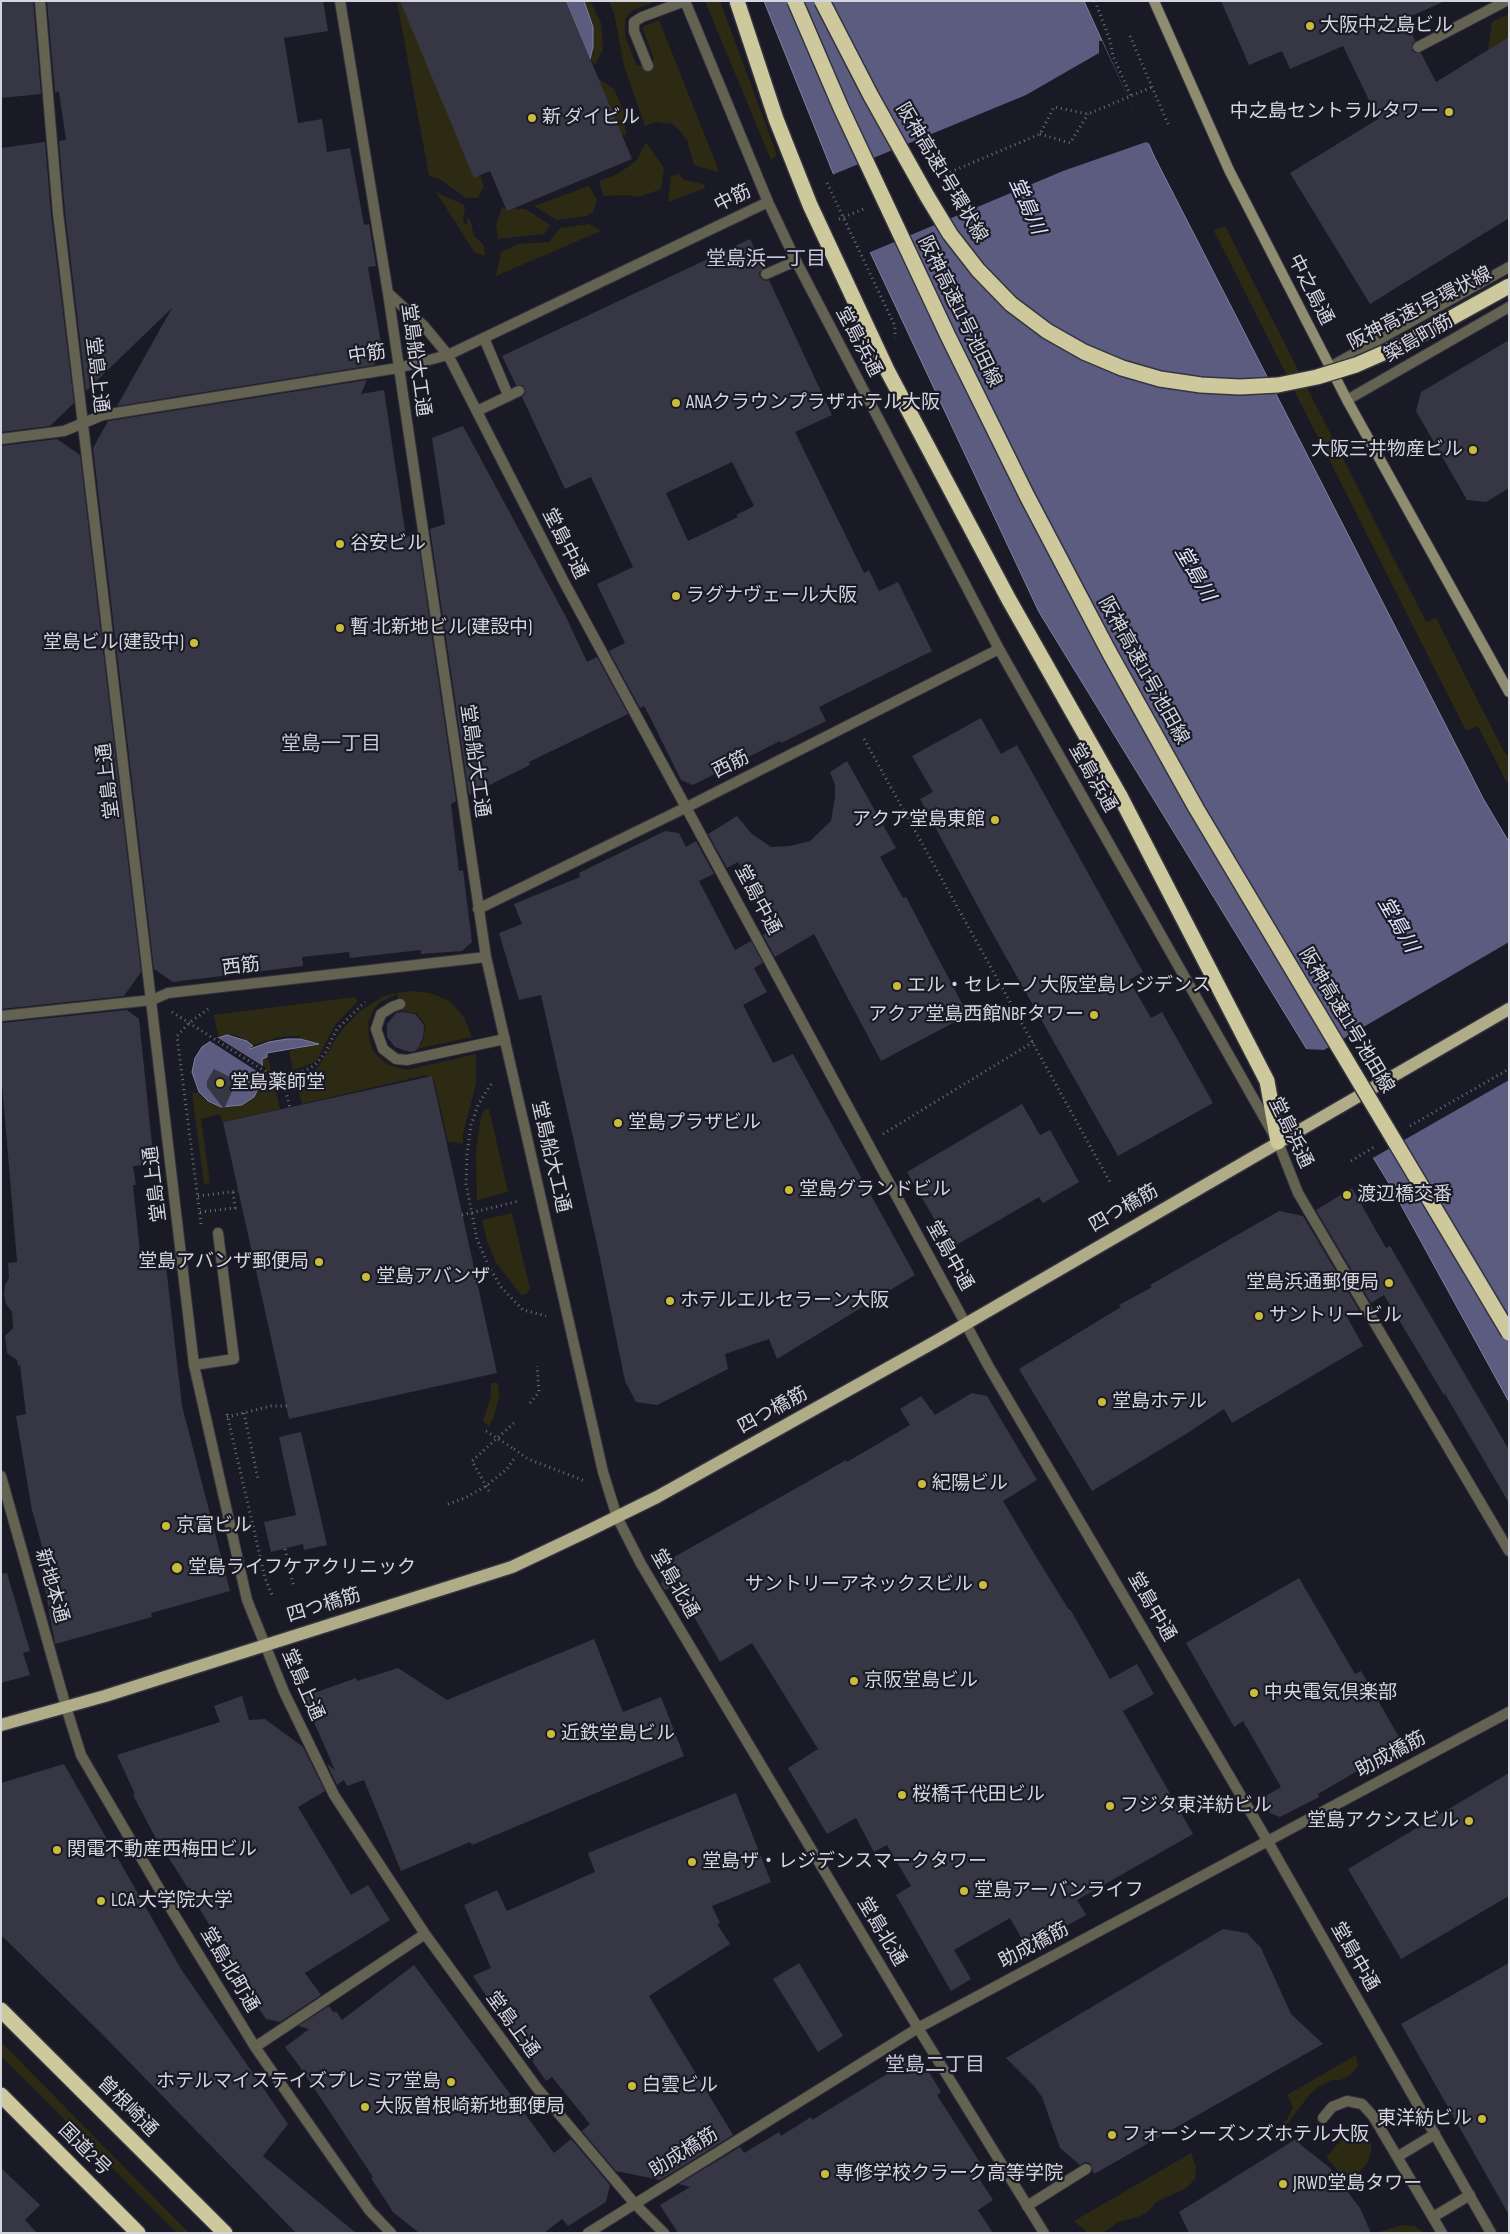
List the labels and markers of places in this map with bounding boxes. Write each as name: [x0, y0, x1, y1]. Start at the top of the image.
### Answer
place label: 大阪中之島ビル: [1320, 15, 1453, 37]
marker: 大阪中之島ビル: [1304, 20, 1316, 32]
place label: 中之島セントラルタワー: [1230, 101, 1439, 123]
marker: 中之島セントラルタワー: [1443, 106, 1455, 118]
place label: 新 ダイビル: [542, 107, 640, 129]
marker: 新 ダイビル: [526, 112, 538, 124]
place label: ANAクラウンプラザホテル大阪: [686, 392, 940, 414]
marker: ANAクラウンプラザホテル大阪: [670, 397, 682, 409]
place label: 大阪三井物産ビル: [1311, 439, 1463, 461]
marker: 大阪三井物産ビル: [1467, 444, 1479, 456]
place label: 谷安ビル: [350, 533, 426, 555]
marker: 谷安ビル: [334, 538, 346, 550]
place label: ラグナヴェール大阪: [686, 585, 857, 607]
marker: ラグナヴェール大阪: [670, 590, 682, 602]
place label: 暫 北新地ビル(建設中): [350, 617, 532, 639]
marker: 暫 北新地ビル(建設中): [334, 622, 346, 634]
place label: 堂島ビル(建設中): [43, 632, 184, 654]
marker: 堂島ビル(建設中): [188, 637, 200, 649]
place label: アクア堂島東館: [852, 809, 985, 831]
marker: アクア堂島東館: [989, 814, 1001, 826]
place label: エル・セレーノ大阪堂島レジデンス: [907, 975, 1211, 997]
marker: エル・セレーノ大阪堂島レジデンス: [891, 980, 903, 992]
place label: アクア堂島西館NBFタワー: [868, 1004, 1084, 1026]
marker: アクア堂島西館NBFタワー: [1088, 1009, 1100, 1021]
place label: 堂島薬師堂: [230, 1072, 325, 1094]
marker: 堂島薬師堂: [214, 1077, 226, 1089]
place label: 堂島プラザビル: [628, 1112, 761, 1134]
marker: 堂島プラザビル: [612, 1117, 624, 1129]
place label: 堂島グランドビル: [799, 1179, 951, 1201]
marker: 堂島グランドビル: [783, 1184, 795, 1196]
place label: 渡辺橋交番: [1357, 1184, 1452, 1206]
marker: 渡辺橋交番: [1341, 1189, 1353, 1201]
place label: 堂島アバンザ郵便局: [138, 1251, 309, 1273]
marker: 堂島アバンザ郵便局: [313, 1256, 325, 1268]
place label: 堂島アバンザ: [376, 1266, 490, 1288]
marker: 堂島アバンザ: [360, 1271, 372, 1283]
place label: 堂島浜通郵便局: [1246, 1272, 1379, 1294]
marker: 堂島浜通郵便局: [1383, 1277, 1395, 1289]
place label: ホテルエルセラーン大阪: [680, 1290, 889, 1312]
marker: ホテルエルセラーン大阪: [664, 1295, 676, 1307]
place label: サントリービル: [1269, 1305, 1402, 1327]
marker: サントリービル: [1253, 1310, 1265, 1322]
place label: 堂島ホテル: [1112, 1391, 1207, 1413]
marker: 堂島ホテル: [1096, 1396, 1108, 1408]
place label: 紀陽ビル: [932, 1473, 1008, 1495]
marker: 紀陽ビル: [916, 1478, 928, 1490]
place label: 京富ビル: [176, 1515, 252, 1537]
marker: 京富ビル: [160, 1520, 172, 1532]
place label: 堂島ライフケアクリニック: [188, 1557, 416, 1579]
marker: 堂島ライフケアクリニック: [170, 1561, 184, 1575]
place label: サントリーアネックスビル: [745, 1574, 973, 1596]
marker: サントリーアネックスビル: [977, 1579, 989, 1591]
place label: 京阪堂島ビル: [864, 1670, 978, 1692]
marker: 京阪堂島ビル: [848, 1675, 860, 1687]
place label: 中央電気倶楽部: [1264, 1682, 1397, 1704]
marker: 中央電気倶楽部: [1248, 1687, 1260, 1699]
place label: 近鉄堂島ビル: [561, 1723, 675, 1745]
marker: 近鉄堂島ビル: [545, 1728, 557, 1740]
place label: 桜橋千代田ビル: [912, 1784, 1045, 1806]
marker: 桜橋千代田ビル: [896, 1789, 908, 1801]
place label: フジタ東洋紡ビル: [1120, 1795, 1272, 1817]
marker: フジタ東洋紡ビル: [1104, 1800, 1116, 1812]
place label: 堂島アクシスビル: [1307, 1810, 1459, 1832]
marker: 堂島アクシスビル: [1463, 1815, 1475, 1827]
place label: 関電不動産西梅田ビル: [67, 1839, 257, 1861]
marker: 関電不動産西梅田ビル: [51, 1844, 63, 1856]
place label: 堂島ザ・レジデンスマークタワー: [702, 1851, 987, 1873]
marker: 堂島ザ・レジデンスマークタワー: [686, 1856, 698, 1868]
place label: 堂島アーバンライフ: [974, 1880, 1144, 1902]
marker: 堂島アーバンライフ: [958, 1885, 970, 1897]
place label: LCA 大学院大学: [111, 1890, 233, 1912]
marker: LCA 大学院大学: [95, 1895, 107, 1907]
place label: ホテルマイステイズプレミア堂島: [156, 2071, 441, 2093]
place label: 白雲ビル: [642, 2075, 718, 2097]
marker: ホテルマイステイズプレミア堂島: [445, 2076, 457, 2088]
marker: 白雲ビル: [626, 2080, 638, 2092]
place label: 大阪曽根崎新地郵便局: [375, 2096, 565, 2118]
marker: 大阪曽根崎新地郵便局: [359, 2101, 371, 2113]
place label: 東洋紡ビル: [1377, 2108, 1472, 2130]
marker: 東洋紡ビル: [1476, 2113, 1488, 2125]
place label: フォーシーズンズホテル大阪: [1122, 2124, 1369, 2146]
marker: フォーシーズンズホテル大阪: [1106, 2129, 1118, 2141]
place label: 専修学校クラーク高等学院: [835, 2163, 1063, 2185]
marker: 専修学校クラーク高等学院: [819, 2168, 831, 2180]
place label: JRWD堂島タワー: [1293, 2173, 1422, 2195]
marker: JRWD堂島タワー: [1277, 2178, 1289, 2190]

